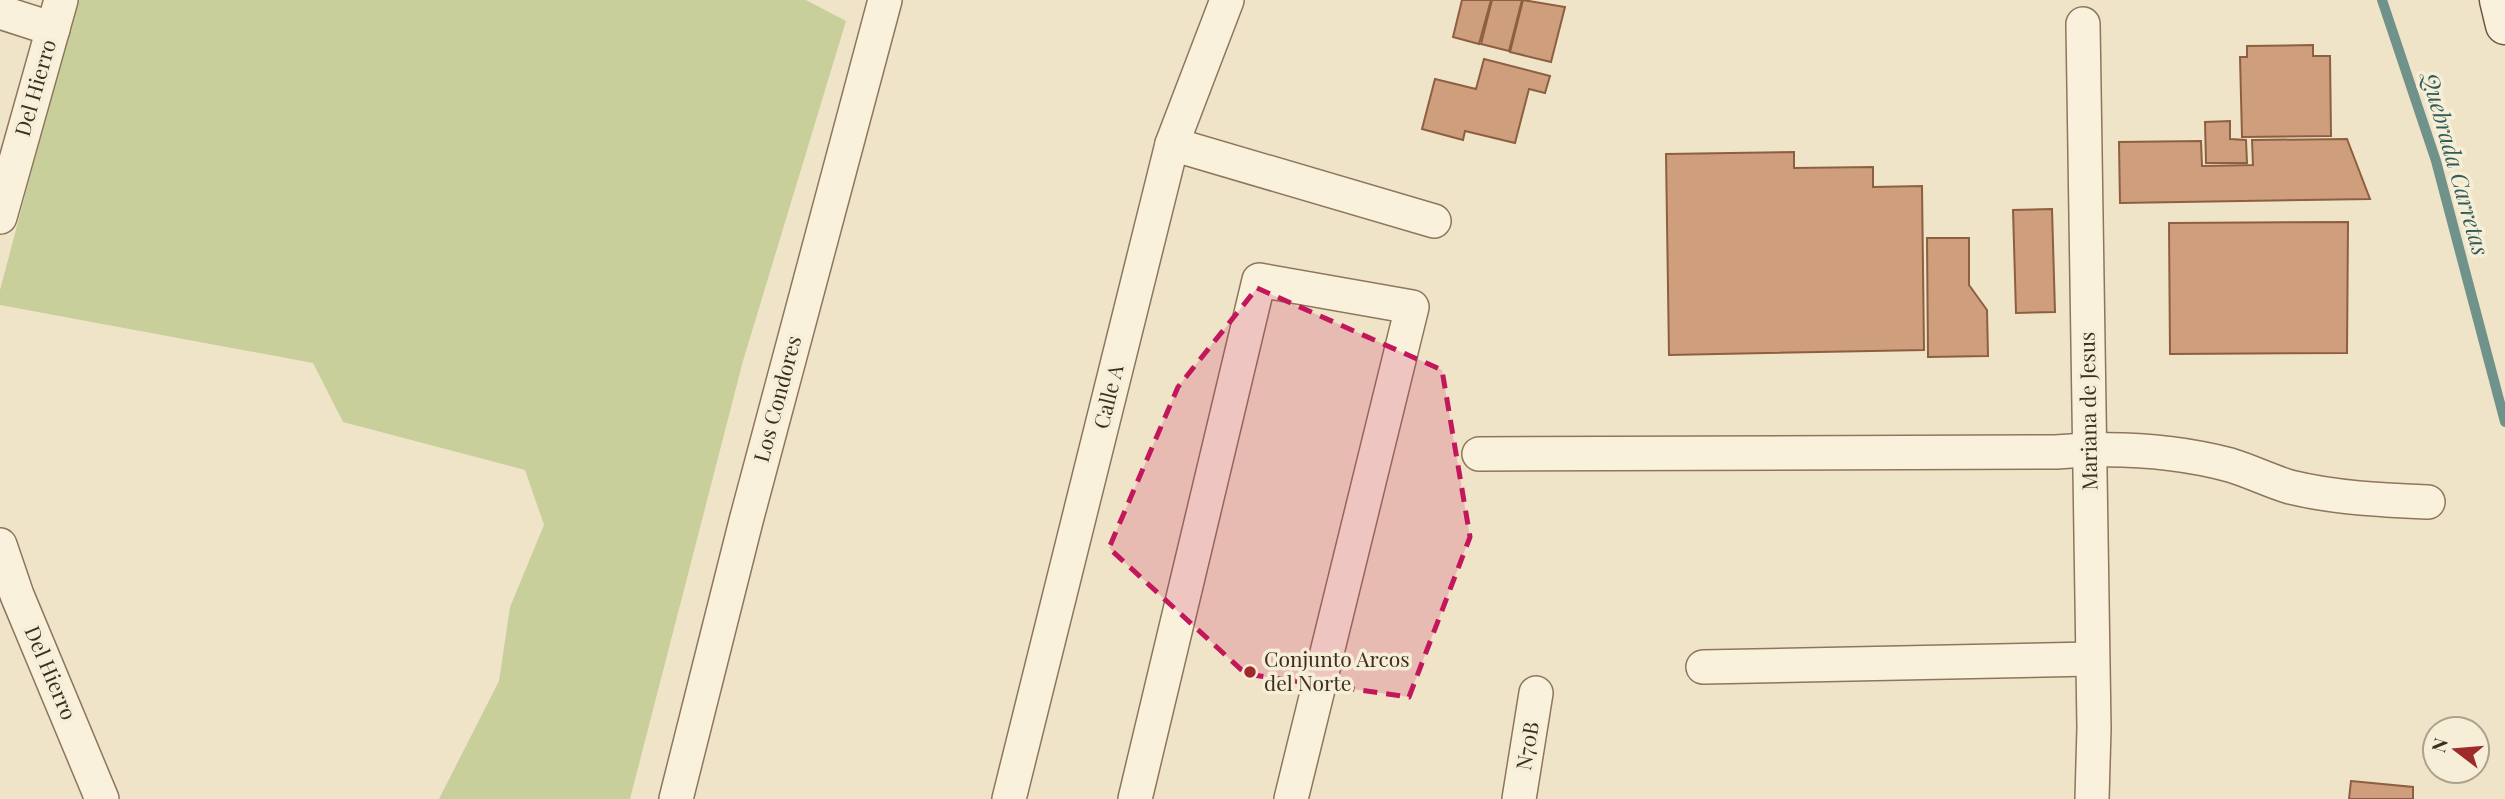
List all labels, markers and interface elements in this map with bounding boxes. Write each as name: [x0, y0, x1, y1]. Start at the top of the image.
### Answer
street label: Del Hierro: [7, 36, 61, 139]
water label: Quebrada Carretas: [2415, 66, 2497, 259]
street label: Mariana de Jesus: [2072, 331, 2102, 491]
street label: Los Condores: [746, 332, 806, 465]
street label: Calle A: [1086, 361, 1129, 431]
street label: Del Hierro: [20, 621, 84, 723]
place label: Conjunto Arcos del Norte: [1264, 644, 1410, 696]
marker: Conjunto Arcos del Norte: [1242, 664, 1258, 680]
north arrow: [2421, 715, 2491, 785]
street label: N70B: [1508, 719, 1544, 772]
text: N: [2424, 735, 2453, 755]

